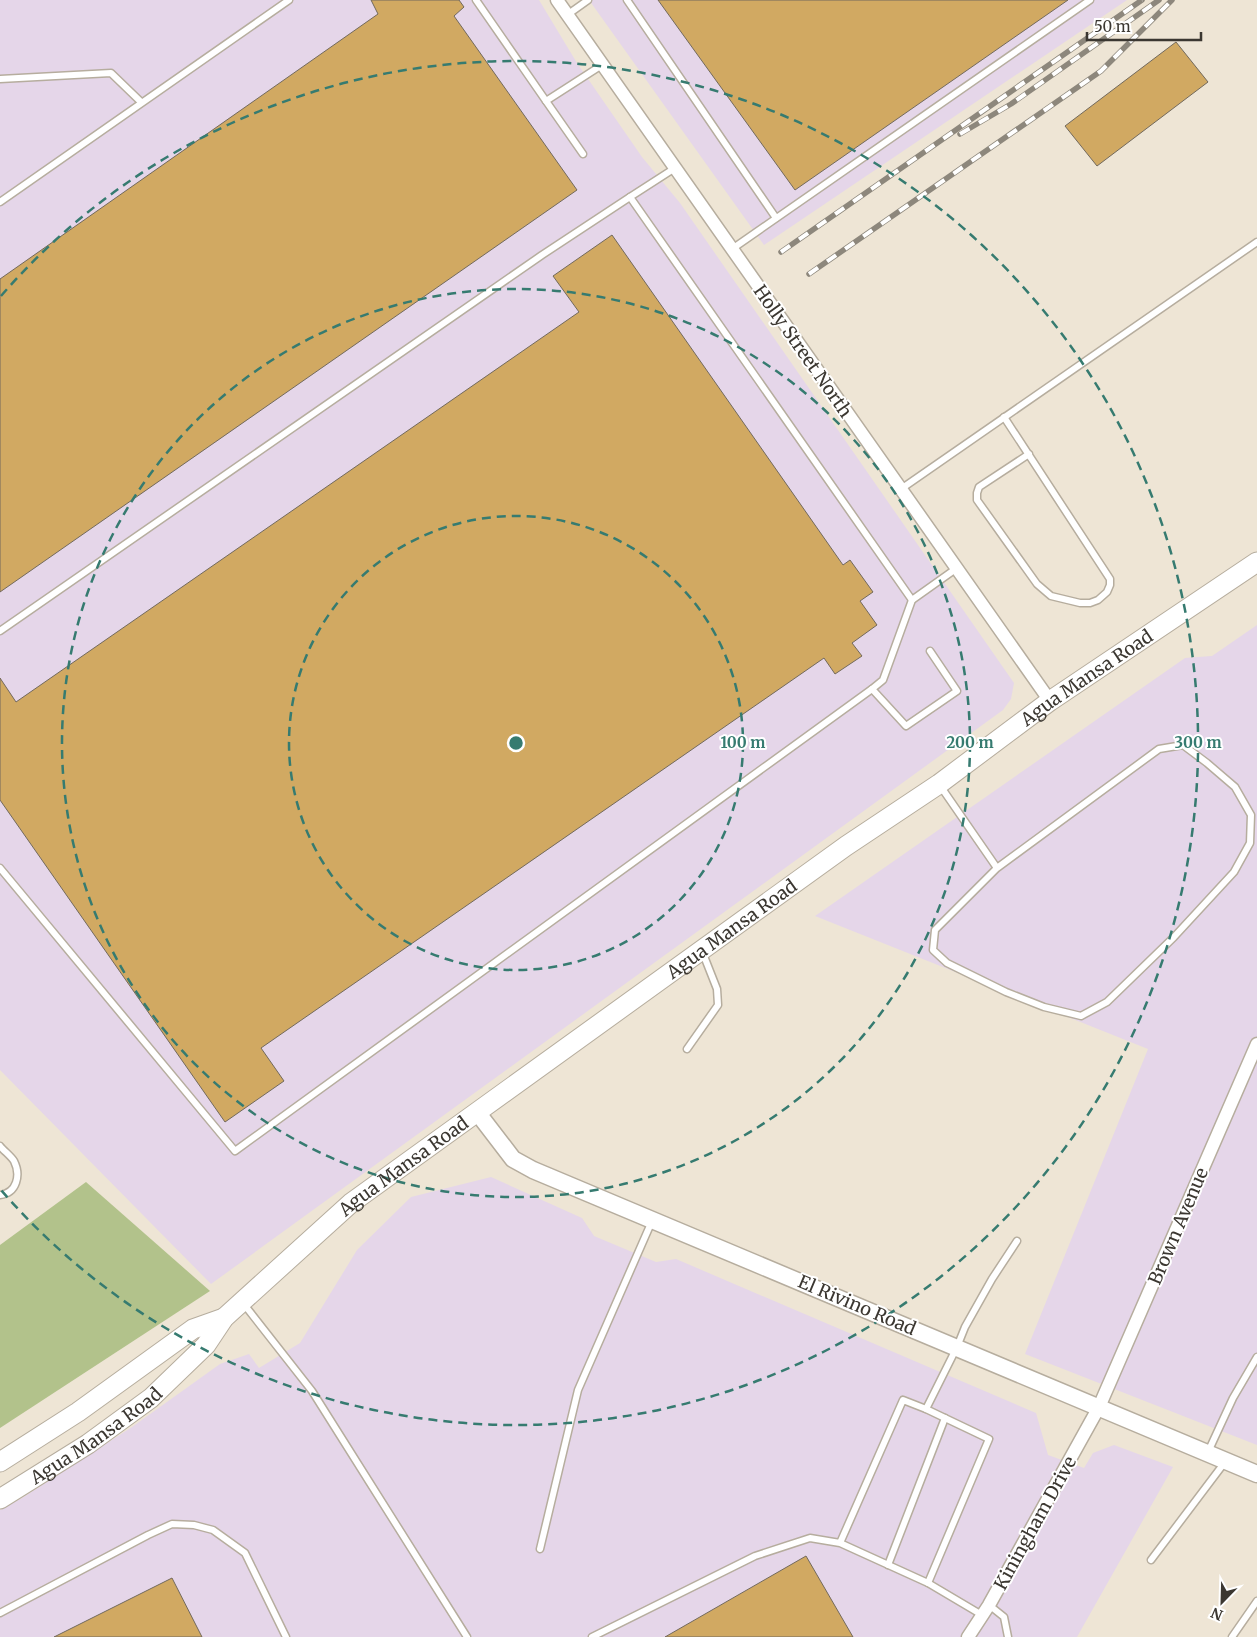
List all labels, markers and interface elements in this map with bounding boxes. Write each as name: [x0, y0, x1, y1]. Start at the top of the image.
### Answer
scale bar: [1087, 10, 1201, 42]
text: 50 m: [1094, 17, 1131, 36]
street label: Holly Street North: [749, 280, 857, 422]
street label: Agua Mansa Road: [1015, 624, 1157, 731]
text: 100 m: [721, 733, 765, 752]
text: 200 m: [946, 733, 994, 752]
text: 300 m: [1174, 733, 1222, 752]
centre of rings: [507, 734, 525, 752]
street label: Agua Mansa Road: [661, 874, 801, 984]
street label: Agua Mansa Road: [333, 1111, 473, 1221]
street label: Brown Avenue: [1143, 1164, 1213, 1288]
street label: El Rivino Road: [794, 1270, 920, 1340]
street label: Agua Mansa Road: [25, 1382, 167, 1489]
street label: Kiningham Drive: [989, 1452, 1081, 1594]
north arrow: [1197, 1577, 1247, 1627]
text: N: [1208, 1604, 1226, 1624]

